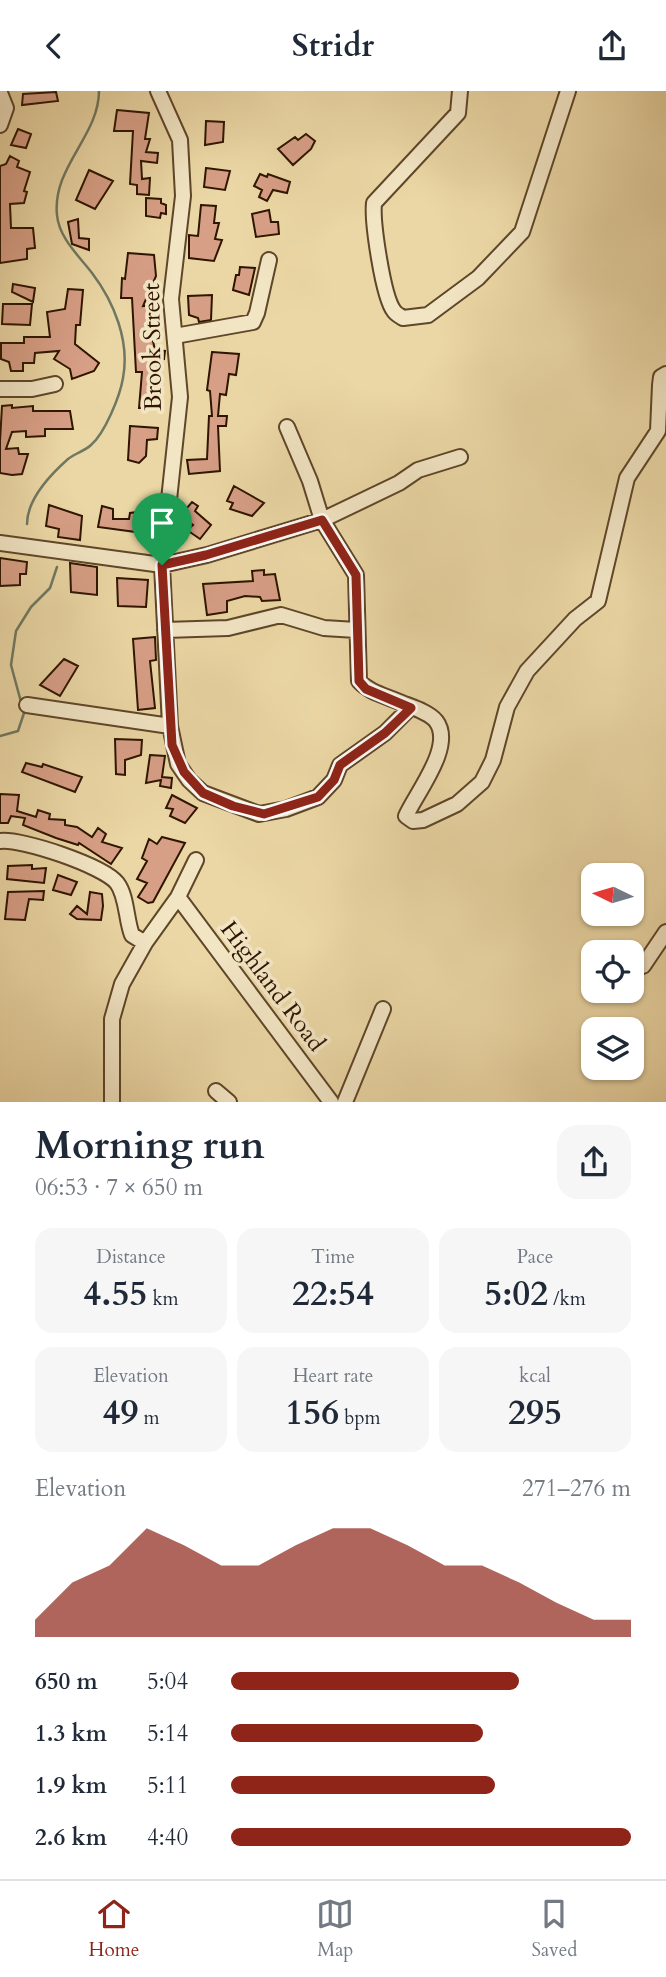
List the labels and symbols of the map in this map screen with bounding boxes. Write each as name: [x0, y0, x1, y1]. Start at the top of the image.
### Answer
street label: Brook Street: [135, 282, 170, 411]
pin: [132, 493, 192, 565]
north arrow: [581, 863, 644, 926]
street label: Highland Road: [213, 914, 333, 1059]

